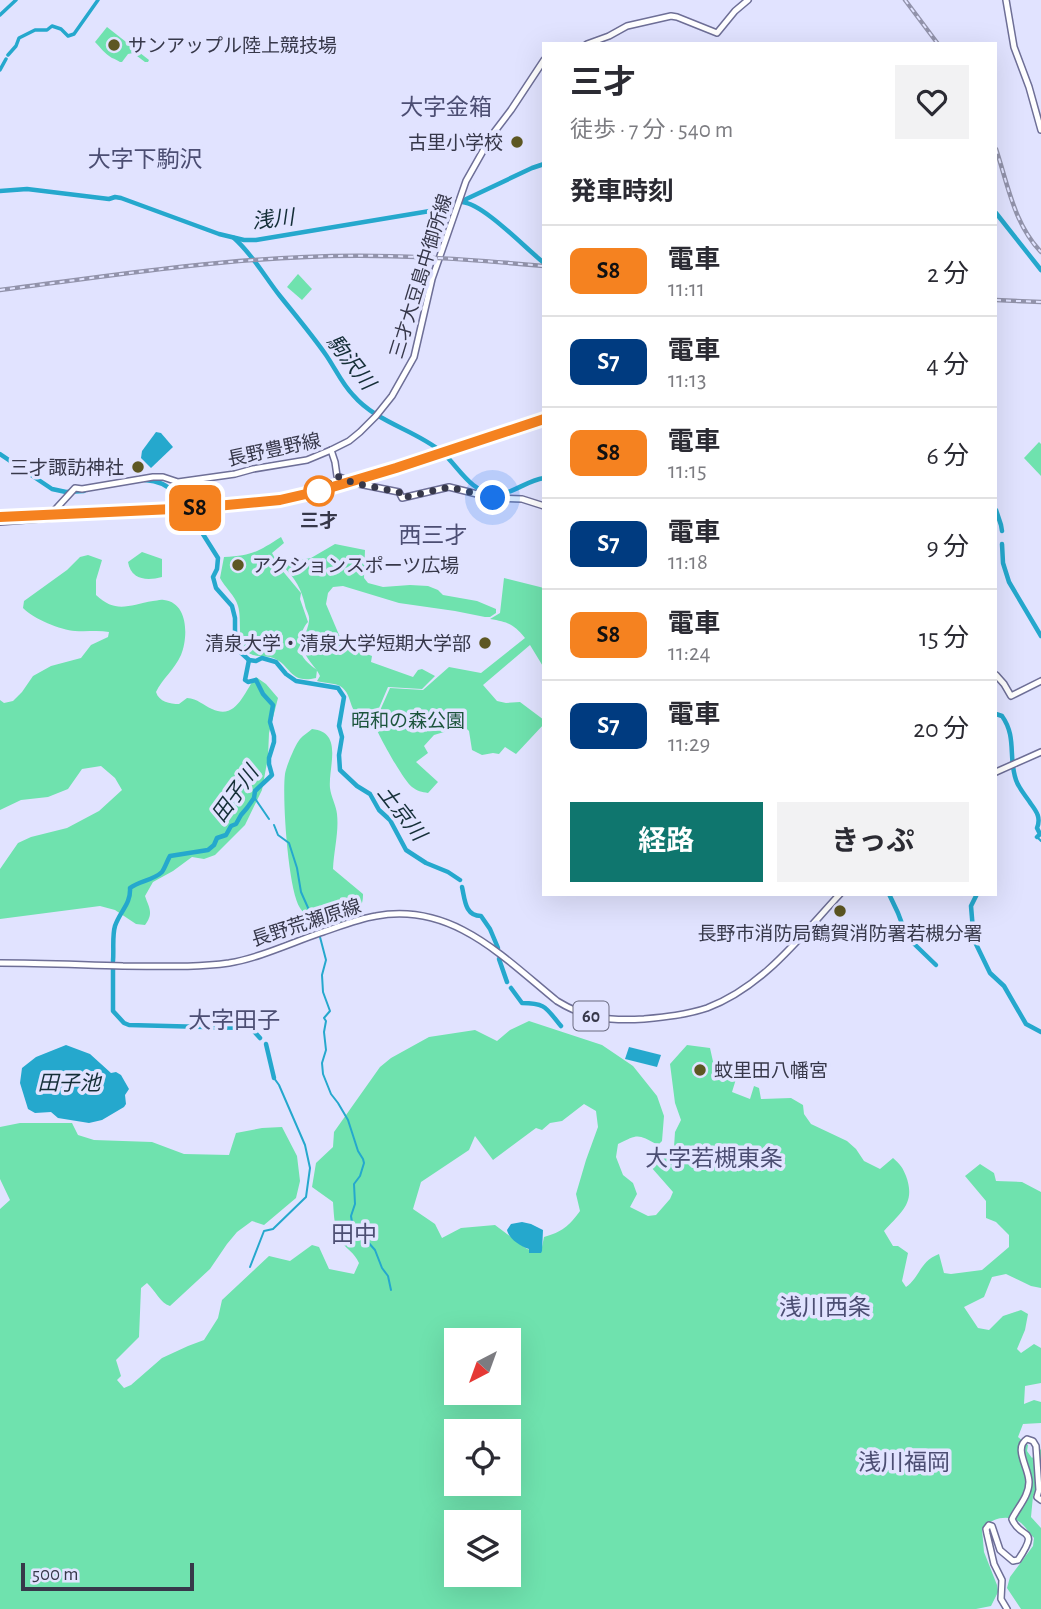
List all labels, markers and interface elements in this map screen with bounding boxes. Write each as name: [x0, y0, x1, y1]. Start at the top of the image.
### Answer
place label: サンアップル陸上競技場: [128, 35, 337, 56]
marker: サンアップル陸上競技場: [106, 37, 122, 53]
button: heart: [895, 65, 969, 139]
text: 三才: [570, 67, 636, 100]
district label: 大字金箱: [400, 95, 492, 120]
text: 徒歩 · 7 分 · 540 m: [570, 119, 733, 142]
place label: 古里小学校: [408, 132, 503, 153]
marker: 古里小学校: [509, 134, 525, 150]
district label: 大字下駒沢: [88, 147, 203, 172]
text: 発車時刻: [570, 179, 674, 205]
street label: 三才大豆島中御所線: [385, 191, 456, 361]
water label: 浅川: [251, 206, 297, 232]
text: 電車: [668, 247, 720, 273]
text: S8: [597, 259, 620, 283]
text: 2 分: [927, 261, 969, 287]
text: 11:11: [668, 278, 705, 301]
water label: 駒沢川: [323, 330, 380, 395]
text: 電車: [668, 338, 720, 364]
text: S7: [597, 350, 620, 374]
text: 4 分: [926, 352, 969, 378]
text: 11:13: [668, 369, 706, 392]
street label: 長野豊野線: [225, 429, 323, 470]
text: 電車: [668, 429, 720, 455]
text: S8: [597, 441, 620, 465]
text: 6 分: [926, 443, 969, 469]
place label: 三才諏訪神社: [10, 457, 124, 478]
marker: 三才諏訪神社: [130, 459, 146, 475]
text: 11:15: [668, 460, 707, 483]
marker: 三才: [304, 476, 334, 506]
your location: [475, 480, 510, 515]
line badge: S8: [164, 485, 227, 531]
text: S8: [183, 496, 207, 520]
place label: 三才: [300, 510, 338, 531]
text: 電車: [668, 520, 720, 546]
district label: 西三才: [399, 523, 468, 548]
text: S7: [597, 532, 620, 556]
text: 9 分: [926, 534, 969, 560]
text: 11:18: [668, 551, 708, 574]
place label: アクションスポーツ広場: [252, 555, 459, 576]
marker: アクションスポーツ広場: [230, 557, 246, 573]
text: 電車: [668, 611, 720, 637]
text: S8: [597, 623, 620, 647]
text: 15 分: [919, 625, 969, 651]
place label: 清泉大学・清泉大学短期大学部: [205, 633, 471, 654]
marker: 清泉大学・清泉大学短期大学部: [477, 635, 493, 651]
text: 11:24: [668, 642, 711, 665]
text: 電車: [668, 702, 720, 728]
park label: 昭和の森公園: [351, 710, 465, 731]
text: S7: [597, 714, 620, 738]
text: 20 分: [913, 716, 969, 742]
text: 11:29: [668, 733, 710, 756]
water label: 田子川: [208, 761, 264, 826]
water label: 土京川: [374, 781, 431, 846]
button: 経路: [570, 802, 763, 882]
button: きっぷ: [777, 802, 969, 882]
street label: 長野荒瀬原線: [249, 896, 364, 950]
marker: 長野市消防局鶴賀消防署若槻分署: [832, 903, 848, 919]
place label: 長野市消防局鶴賀消防署若槻分署: [697, 923, 983, 944]
road number: 60: [574, 1001, 608, 1030]
district label: 大字田子: [188, 1008, 280, 1033]
place label: 蚊里田八幡宮: [714, 1061, 828, 1081]
marker: 蚊里田八幡宮: [692, 1062, 708, 1078]
water label: 田子池: [38, 1072, 102, 1094]
district label: 大字若槻東条: [645, 1146, 783, 1171]
district label: 田中: [331, 1222, 377, 1247]
district label: 浅川西条: [779, 1295, 871, 1320]
north arrow: [444, 1328, 522, 1405]
map controls: [444, 1328, 521, 1587]
button: locate: [444, 1419, 521, 1496]
district label: 浅川福岡: [858, 1450, 950, 1475]
button: layers: [444, 1510, 521, 1587]
scale bar: [21, 1560, 194, 1592]
text: 500 m: [32, 1565, 78, 1584]

